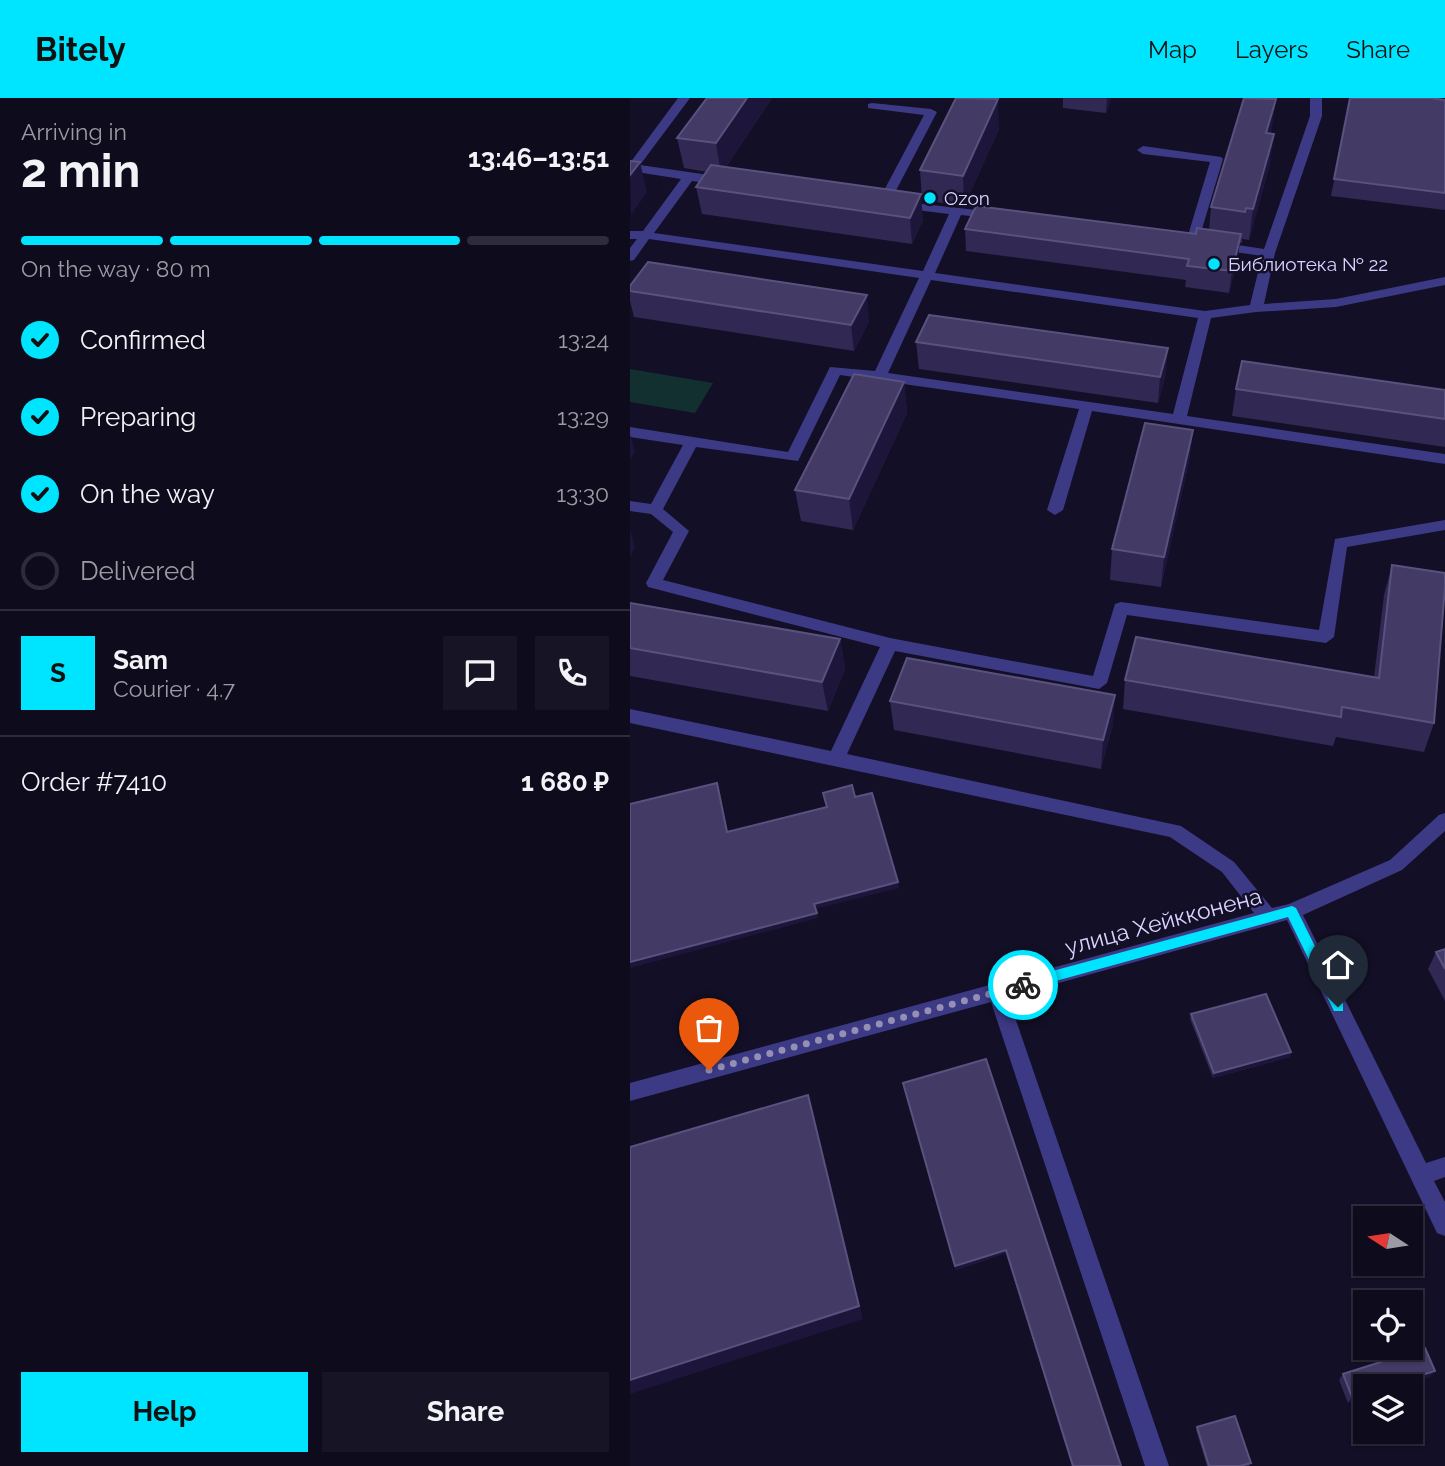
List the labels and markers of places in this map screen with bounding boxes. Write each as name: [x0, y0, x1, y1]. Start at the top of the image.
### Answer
place label: Ozon: [944, 187, 990, 209]
marker: Ozon: [922, 190, 938, 206]
place label: Библиотека № 22: [1228, 253, 1388, 275]
marker: Библиотека № 22: [1206, 256, 1222, 272]
pin: [1308, 935, 1368, 1007]
pin: [679, 998, 739, 1070]

